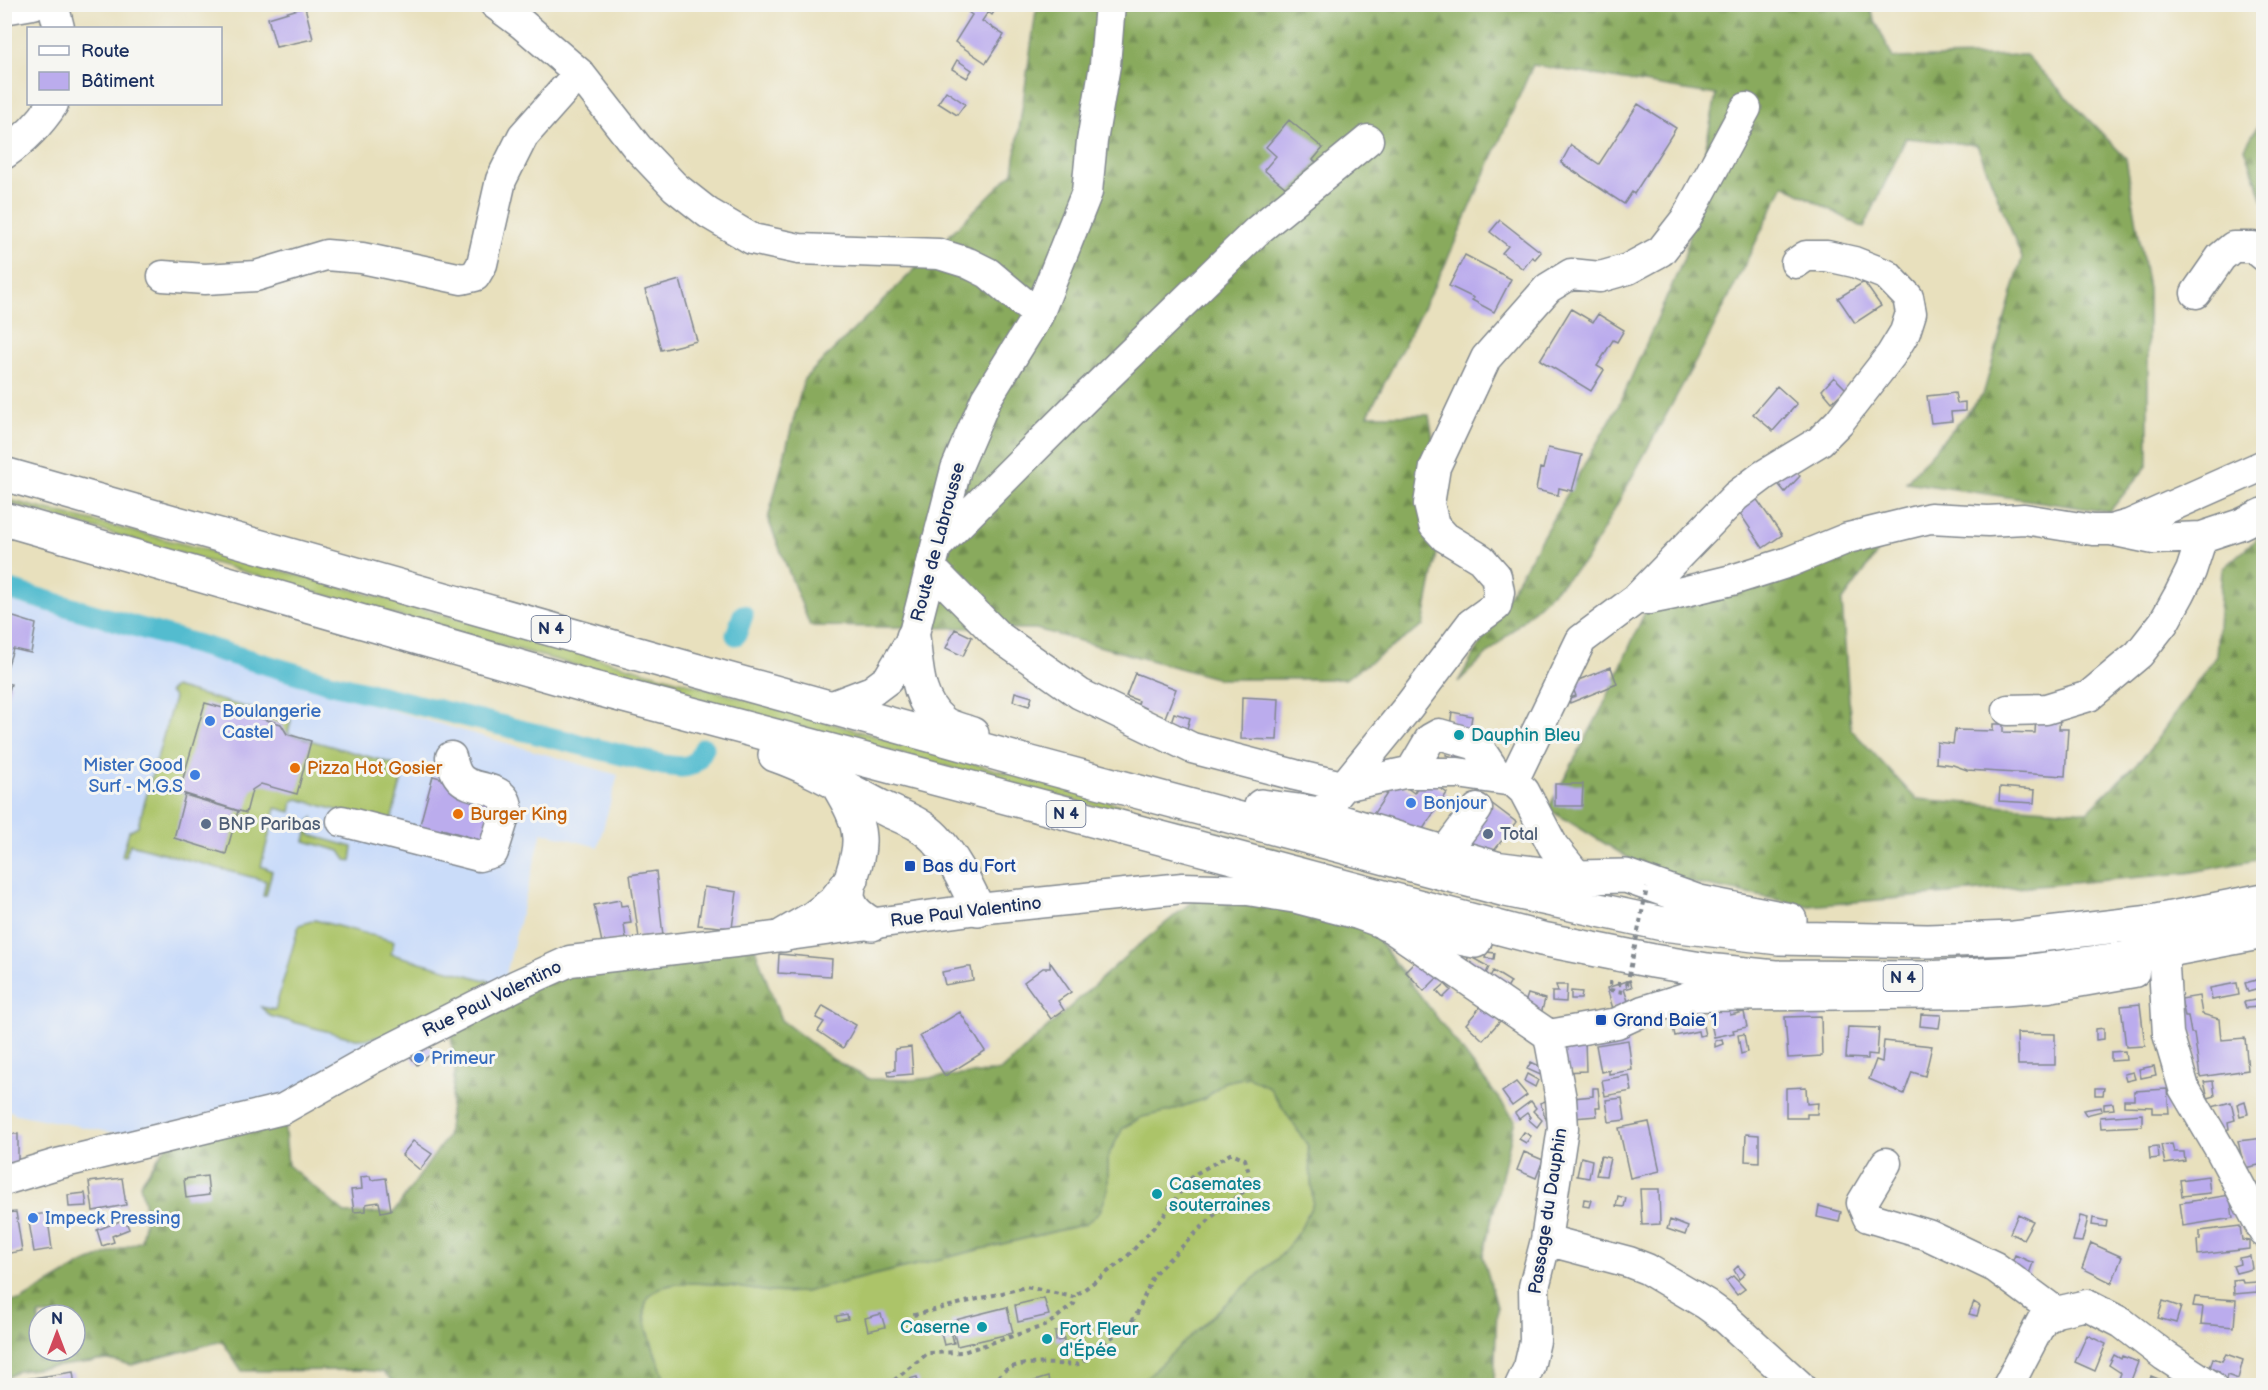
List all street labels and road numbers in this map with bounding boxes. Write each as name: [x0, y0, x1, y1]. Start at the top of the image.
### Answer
street label: Route de Labrousse: [907, 460, 969, 624]
road number: N 4: [532, 616, 570, 642]
road number: N 4: [1046, 801, 1086, 827]
street label: Rue Paul Valentino: [889, 892, 1043, 932]
street label: Rue Paul Valentino: [419, 956, 565, 1042]
road number: N 4: [1884, 965, 1922, 991]
street label: Passage du Dauphin: [1525, 1126, 1571, 1296]

